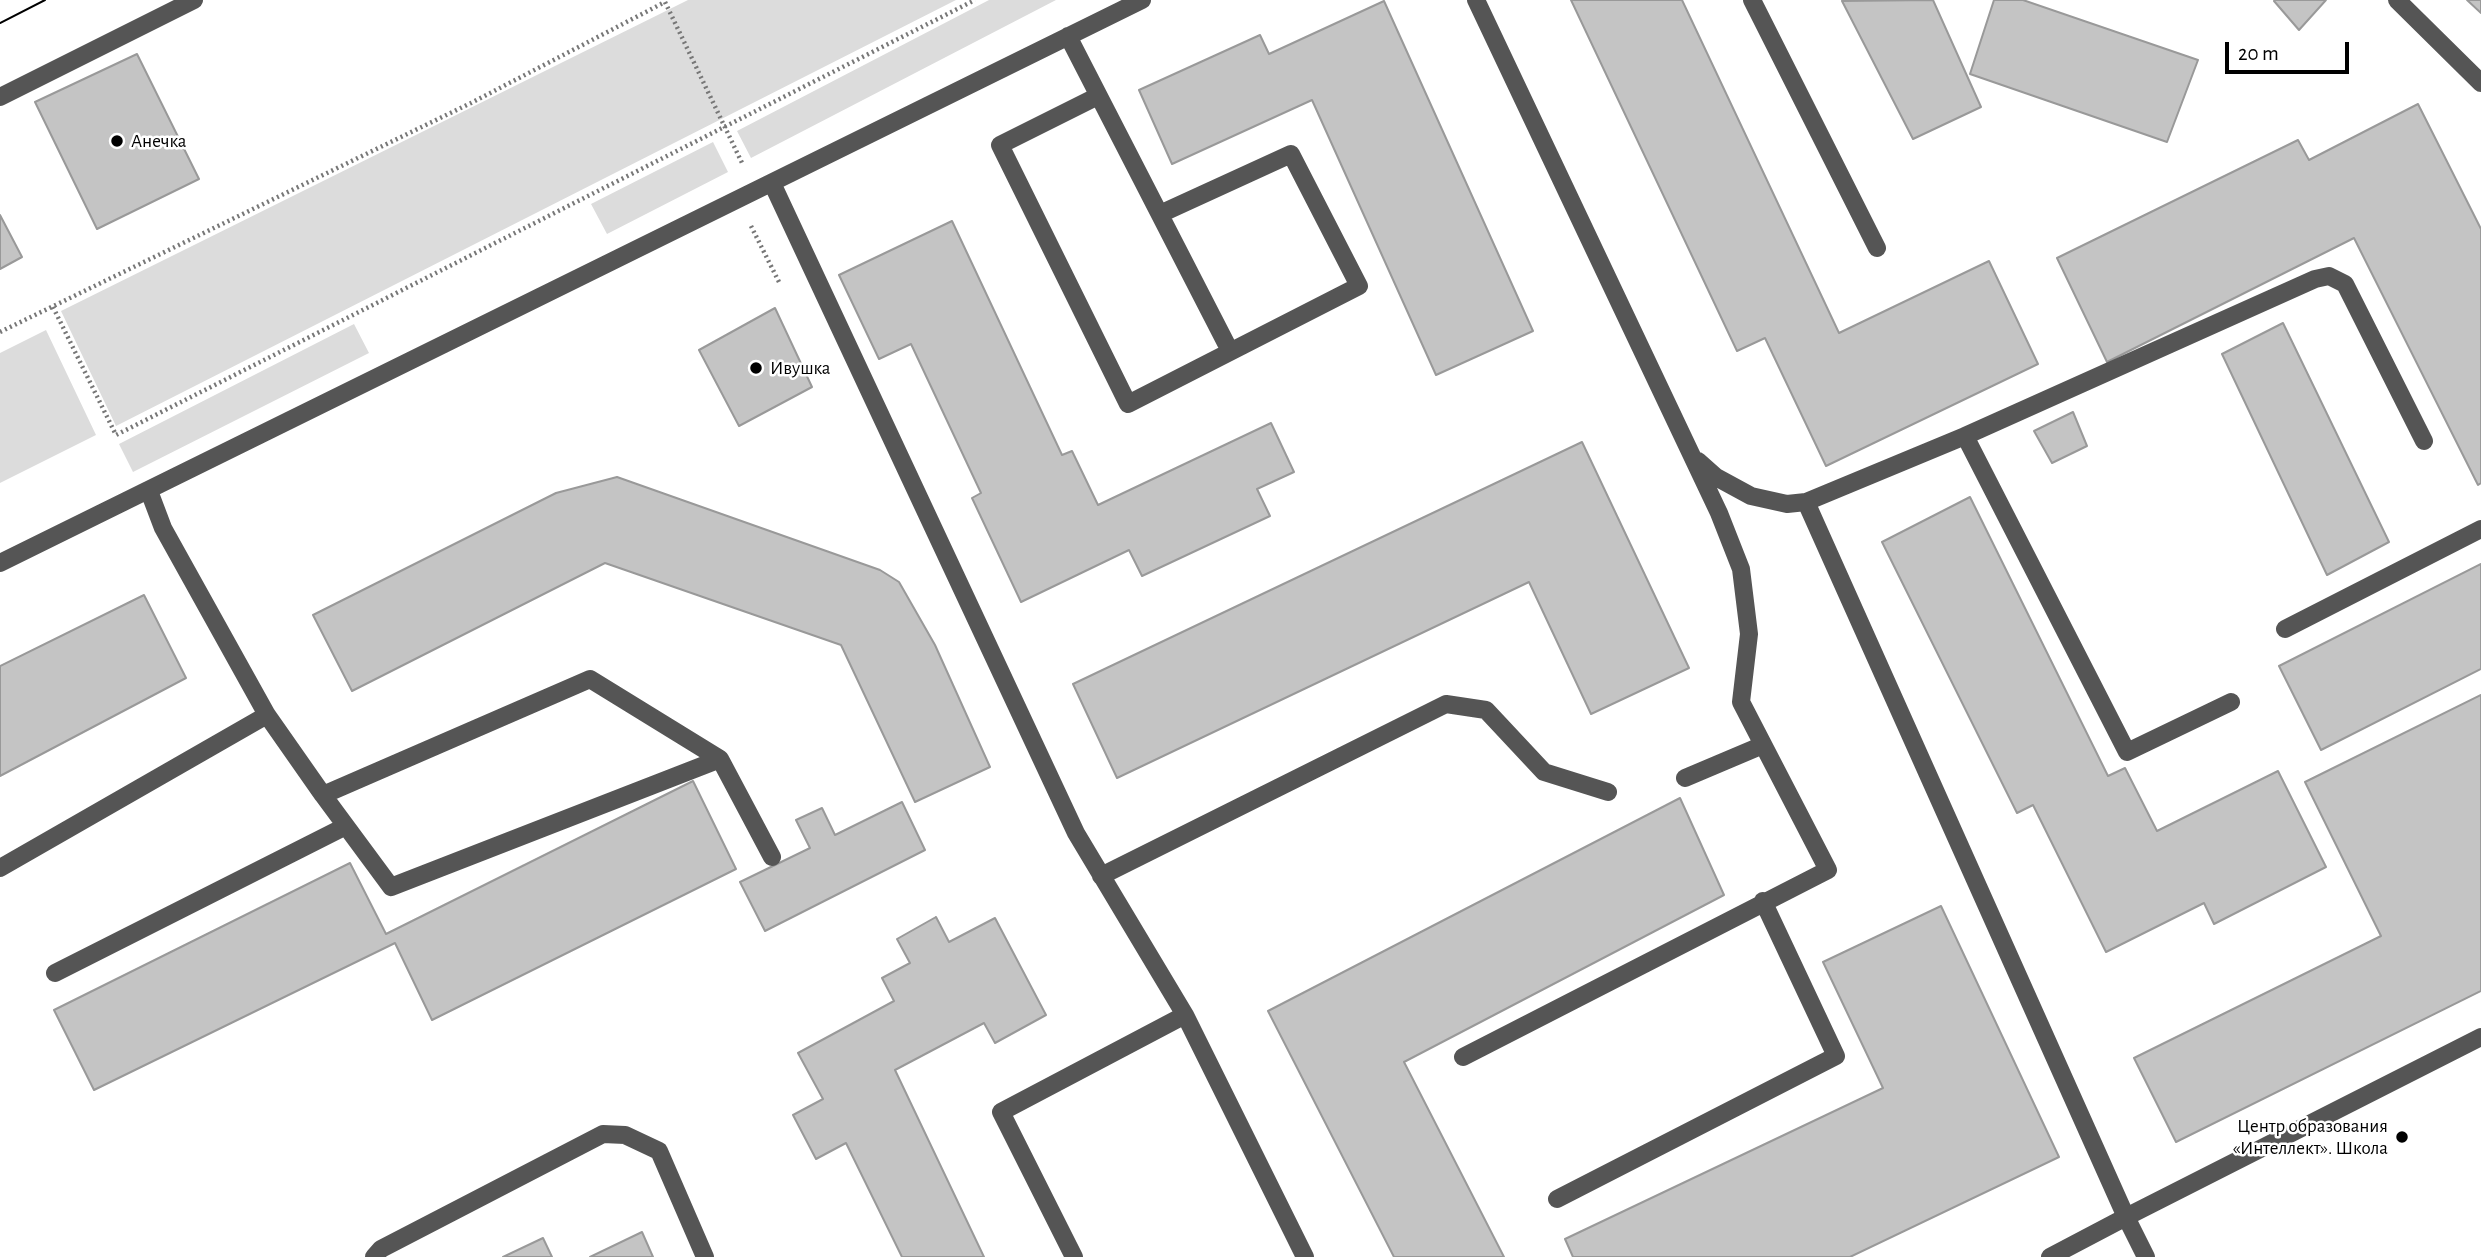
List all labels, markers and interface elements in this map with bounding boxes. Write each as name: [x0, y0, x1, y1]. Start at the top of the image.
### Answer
scale bar: [2229, 28, 2353, 72]
text: 20 m: [2238, 43, 2279, 64]
place label: Анечка: [131, 130, 186, 152]
marker: Анечка: [109, 133, 125, 149]
place label: Ивушка: [770, 357, 830, 379]
marker: Ивушка: [748, 360, 764, 376]
place label: Центр образования «Интеллект». Школа: [2232, 1115, 2388, 1159]
marker: Центр образования «Интеллект». Школа: [2394, 1129, 2410, 1145]

